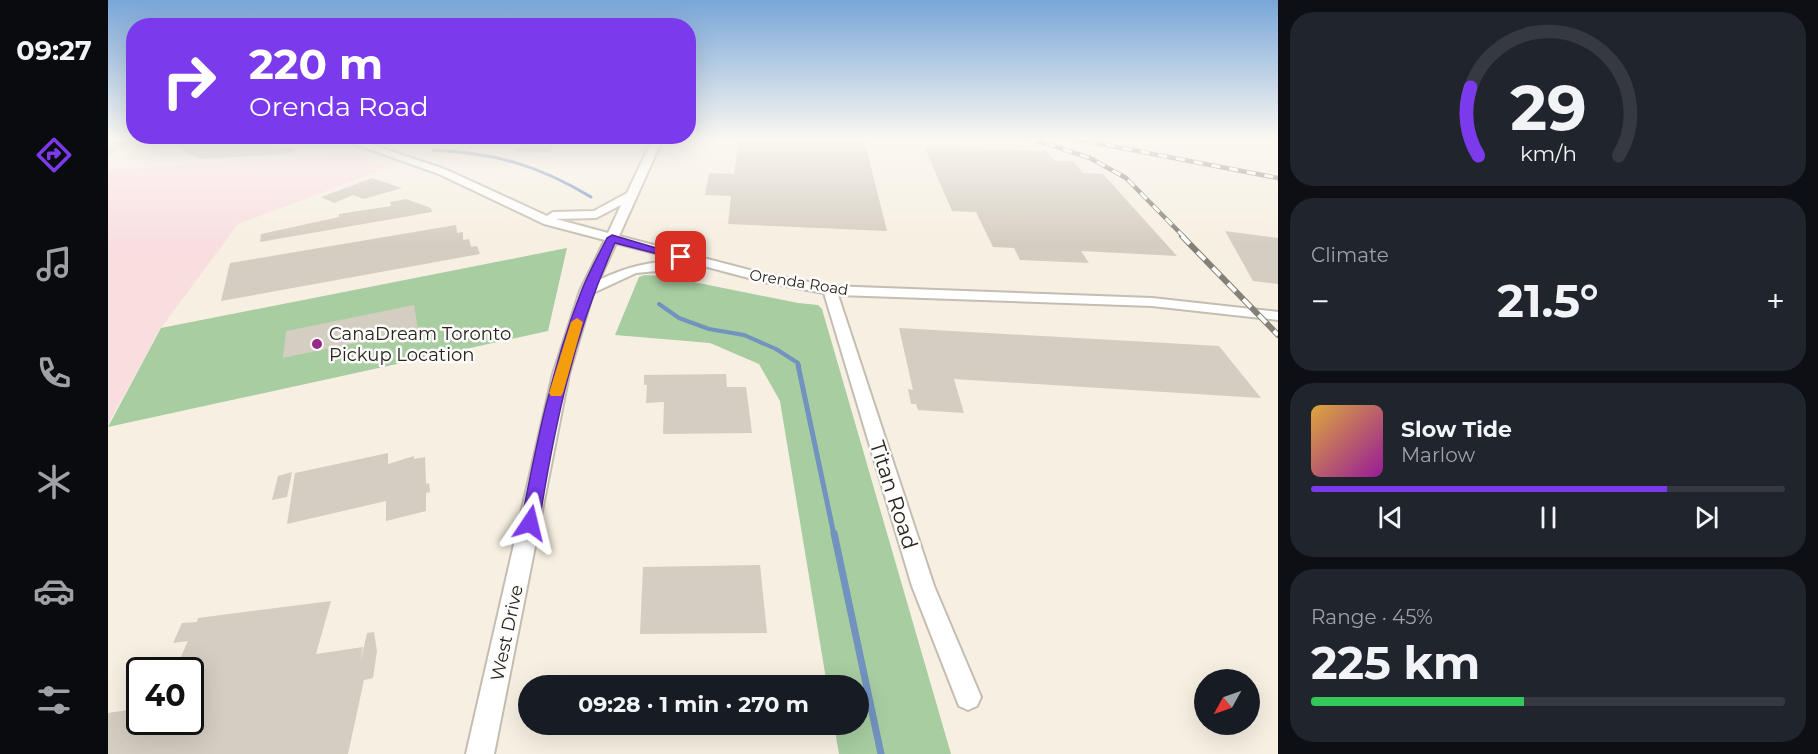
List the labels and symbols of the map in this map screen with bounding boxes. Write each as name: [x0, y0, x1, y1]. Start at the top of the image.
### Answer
pin: [655, 231, 706, 282]
street label: Orenda Road: [748, 265, 850, 299]
place label: CanaDream Toronto Pickup Location: [329, 323, 511, 366]
marker: CanaDream Toronto Pickup Location: [310, 337, 324, 351]
street label: Titan Road: [865, 438, 923, 552]
position arrow: [498, 491, 562, 555]
street label: West Drive: [486, 583, 528, 683]
speed limit sign: 40: [126, 657, 204, 735]
north arrow: [1194, 669, 1260, 735]

